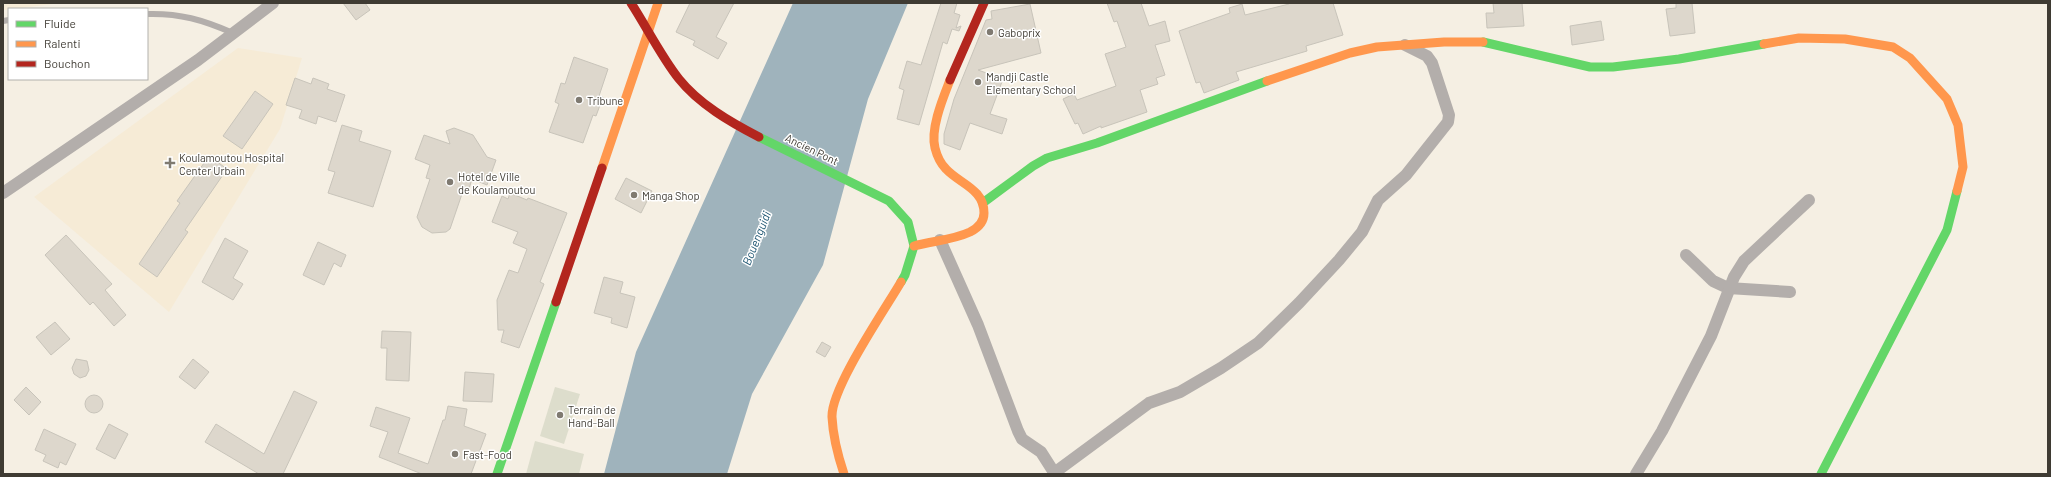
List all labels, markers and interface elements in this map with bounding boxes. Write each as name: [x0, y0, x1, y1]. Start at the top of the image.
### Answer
legend: [8, 8, 148, 80]
text: Fluide: [44, 16, 76, 30]
place label: Gaboprix: [998, 26, 1040, 39]
marker: Gaboprix: [985, 27, 995, 37]
text: Ralenti: [44, 36, 81, 50]
text: Bouchon: [44, 56, 90, 70]
place label: Mandji Castle Elementary School: [986, 70, 1076, 96]
marker: Mandji Castle Elementary School: [973, 77, 983, 87]
place label: Tribune: [587, 94, 623, 107]
marker: Tribune: [574, 95, 584, 105]
street label: Ancien Pont: [783, 131, 841, 167]
place label: Koulamoutou Hospital Center Urbain: [179, 151, 284, 177]
marker: Koulamoutou Hospital Center Urbain: [164, 157, 176, 169]
place label: Hotel de Ville de Koulamoutou: [458, 170, 535, 196]
marker: Hotel de Ville de Koulamoutou: [445, 177, 455, 187]
place label: Manga Shop: [642, 189, 699, 202]
marker: Manga Shop: [629, 190, 639, 200]
water label: Bouenguidi: [739, 209, 773, 267]
place label: Terrain de Hand-Ball: [568, 403, 616, 429]
marker: Terrain de Hand-Ball: [555, 410, 565, 420]
place label: Fast-Food: [463, 448, 512, 461]
marker: Fast-Food: [450, 449, 460, 459]

